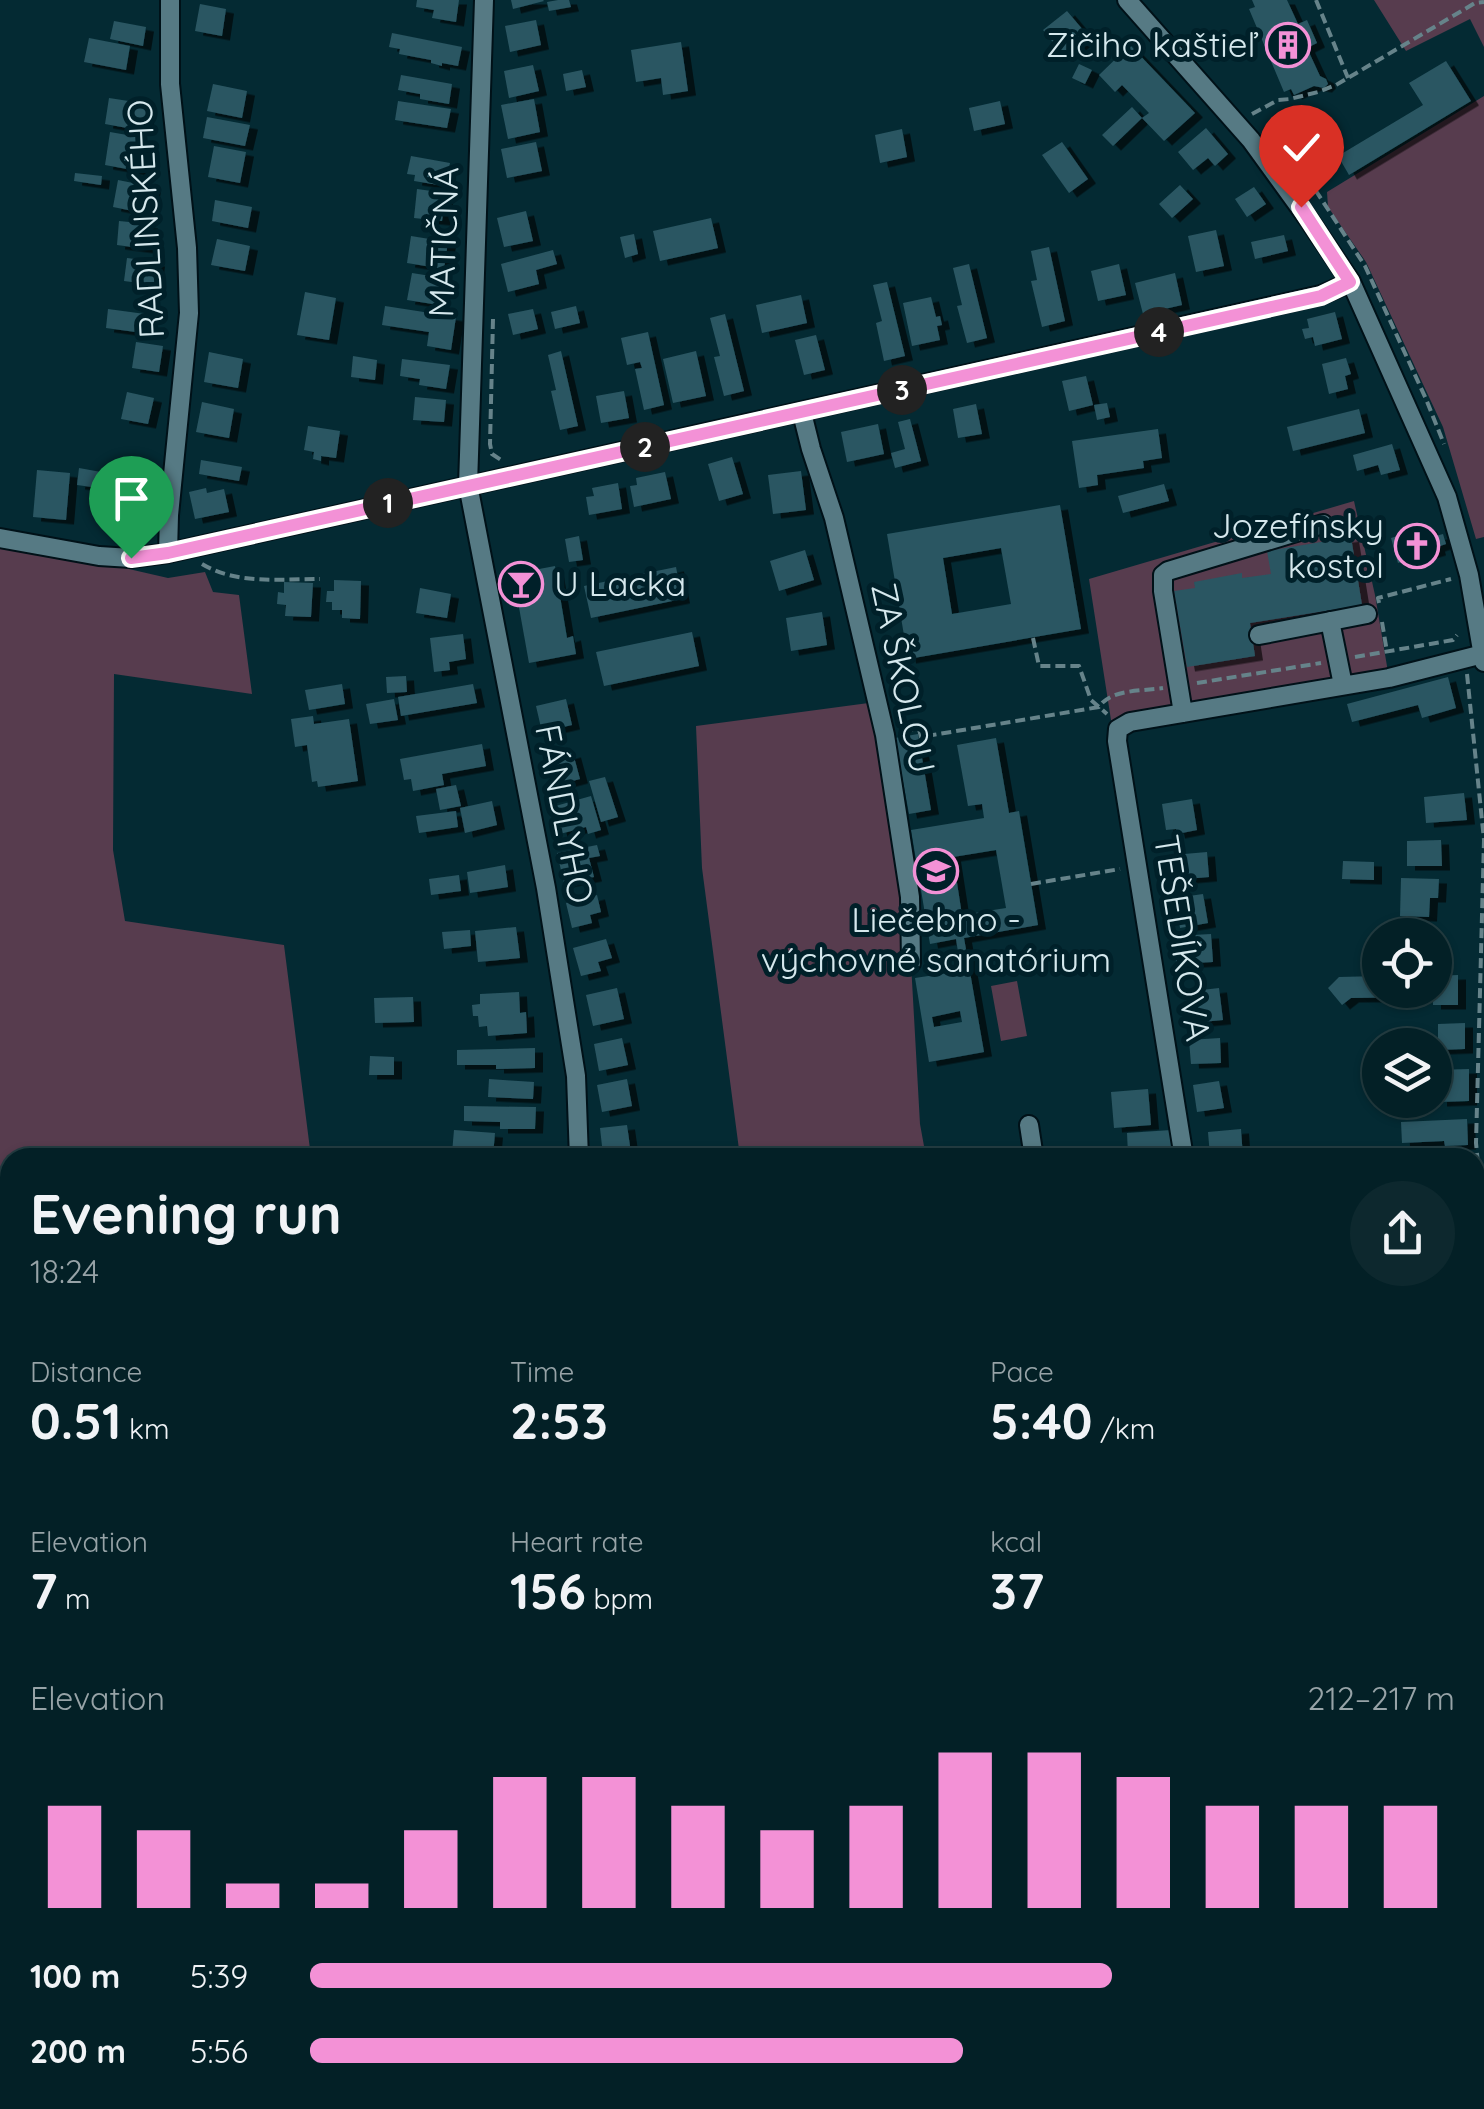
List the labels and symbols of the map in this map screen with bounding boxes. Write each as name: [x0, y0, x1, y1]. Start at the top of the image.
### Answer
place label: Zičiho kaštieľ: [1046, 22, 1259, 66]
building icon: Zičiho kaštieľ: [1265, 22, 1311, 68]
street label: RADLINSKÉHO: [117, 98, 173, 340]
pin: [1259, 105, 1344, 208]
street label: MATIČNÁ: [418, 166, 468, 318]
pin: 4: [1134, 307, 1184, 357]
pin: 3: [877, 365, 927, 415]
pin: 2: [620, 422, 670, 472]
pin: [89, 456, 174, 559]
pin: 1: [363, 478, 413, 528]
place label: Jozefínsky kostol: [1212, 503, 1384, 587]
church icon: Jozefínsky kostol: [1394, 523, 1440, 569]
bar icon: U Lacka: [498, 561, 544, 607]
place label: U Lacka: [554, 561, 686, 605]
street label: ZA ŠKOLOU: [862, 578, 946, 777]
street label: FÁNDLYHO: [526, 721, 604, 907]
street label: TEŠEDÍKOVA: [1145, 832, 1221, 1044]
school or university icon: Liečebno - výchovné sanatórium: [913, 848, 959, 894]
place label: Liečebno - výchovné sanatórium: [761, 897, 1111, 981]

